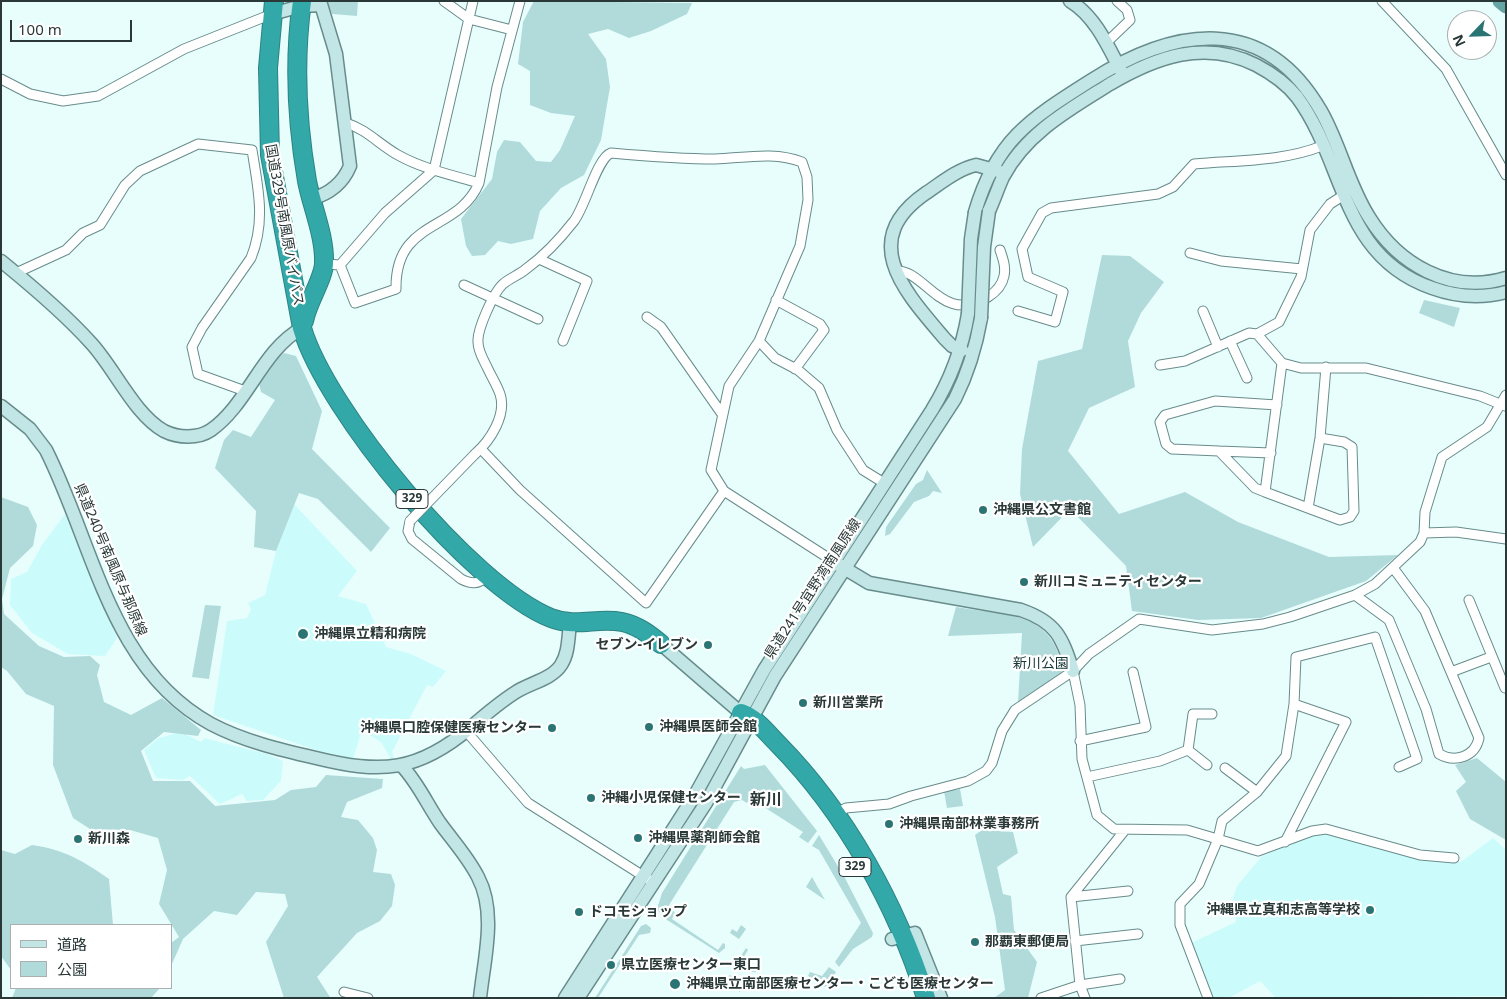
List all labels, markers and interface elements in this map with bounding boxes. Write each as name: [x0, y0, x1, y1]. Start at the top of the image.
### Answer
scale bar: [12, 10, 135, 42]
north arrow: [1447, 10, 1497, 60]
text: 100 m: [18, 19, 62, 39]
text: N: [1448, 32, 1470, 50]
street label: 国道329号南風原バイパス: [261, 143, 307, 307]
street label: 県道240号南風原与那原線: [70, 481, 150, 639]
road number: 329: [396, 489, 428, 508]
place label: 沖縄県公文書館: [993, 502, 1091, 518]
marker: 沖縄県公文書館: [977, 504, 989, 516]
street label: 県道241号宜野湾南風原線: [761, 516, 865, 662]
place label: 新川コミュニティセンター: [1034, 574, 1202, 590]
marker: 新川コミュニティセンター: [1018, 576, 1030, 588]
place label: 沖縄県立精和病院: [314, 626, 426, 642]
marker: 沖縄県立精和病院: [296, 627, 310, 641]
place label: セブン-イレブン: [596, 637, 698, 653]
marker: セブン-イレブン: [702, 639, 714, 651]
park label: 新川公園: [1013, 656, 1069, 672]
place label: 新川営業所: [813, 695, 883, 711]
marker: 新川営業所: [797, 697, 809, 709]
place label: 沖縄県医師会館: [659, 719, 757, 735]
place label: 沖縄県口腔保健医療センター: [360, 720, 542, 736]
marker: 沖縄県医師会館: [643, 721, 655, 733]
marker: 沖縄県口腔保健医療センター: [546, 722, 558, 734]
place label: 沖縄小児保健センター: [601, 790, 741, 806]
district label: 新川: [750, 790, 782, 810]
marker: 沖縄小児保健センター: [585, 792, 597, 804]
place label: 沖縄県南部林業事務所: [899, 816, 1039, 832]
marker: 沖縄県南部林業事務所: [883, 818, 895, 830]
place label: 沖縄県薬剤師会館: [648, 830, 760, 846]
place label: 新川森: [88, 831, 130, 847]
marker: 沖縄県薬剤師会館: [632, 832, 644, 844]
marker: 新川森: [72, 833, 84, 845]
road number: 329: [839, 858, 871, 876]
place label: 沖縄県立真和志高等学校: [1206, 902, 1360, 918]
place label: ドコモショップ: [589, 904, 687, 920]
marker: 沖縄県立真和志高等学校: [1364, 904, 1376, 916]
marker: ドコモショップ: [573, 906, 585, 918]
legend: [10, 924, 172, 989]
text: 道路: [57, 934, 87, 954]
place label: 那覇東郵便局: [985, 934, 1069, 950]
marker: 那覇東郵便局: [969, 936, 981, 948]
place label: 県立医療センター東口: [621, 957, 761, 973]
text: 公園: [57, 959, 87, 979]
marker: 県立医療センター東口: [605, 959, 617, 971]
place label: 沖縄県立南部医療センター・こども医療センター: [686, 976, 994, 992]
marker: 沖縄県立南部医療センター・こども医療センター: [668, 977, 682, 991]

